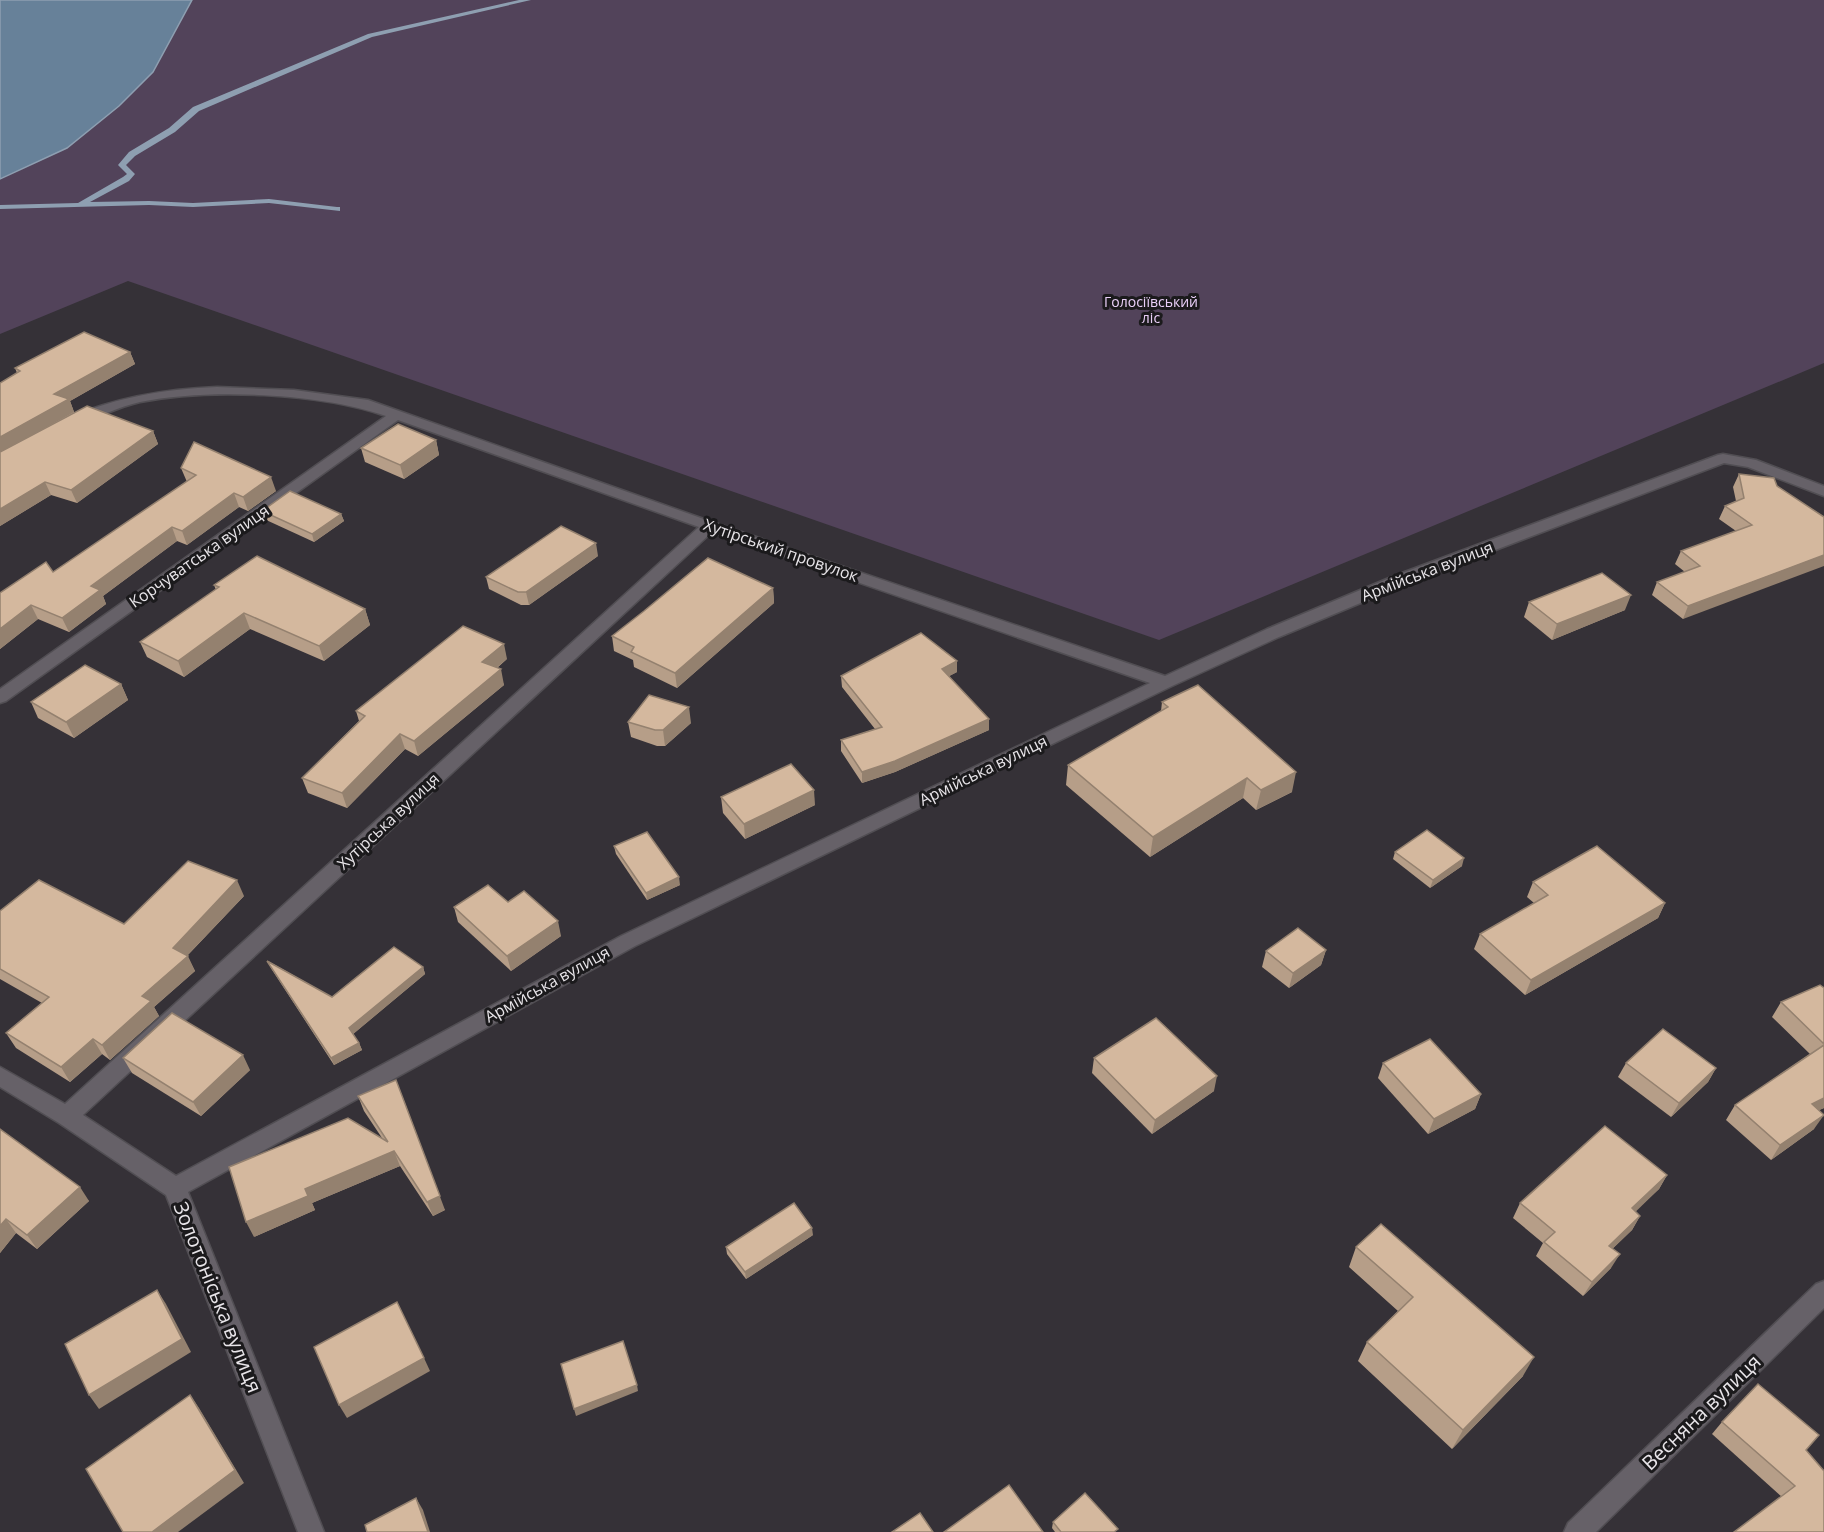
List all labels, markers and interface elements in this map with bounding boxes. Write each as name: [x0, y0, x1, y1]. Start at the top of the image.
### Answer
park label: Голосіївський ліс: [1104, 292, 1198, 327]
street label: Корчуватська вулиця: [125, 499, 273, 613]
street label: Хутірський провулок: [701, 513, 862, 587]
street label: Армійська вулиця: [1358, 536, 1496, 606]
street label: Армійська вулиця: [915, 729, 1051, 811]
street label: Хутірська вулиця: [332, 768, 444, 874]
street label: Армійська вулиця: [481, 941, 613, 1027]
street label: Золотоніська вулиця: [167, 1198, 269, 1396]
street label: Весняна вулиця: [1636, 1348, 1766, 1476]

